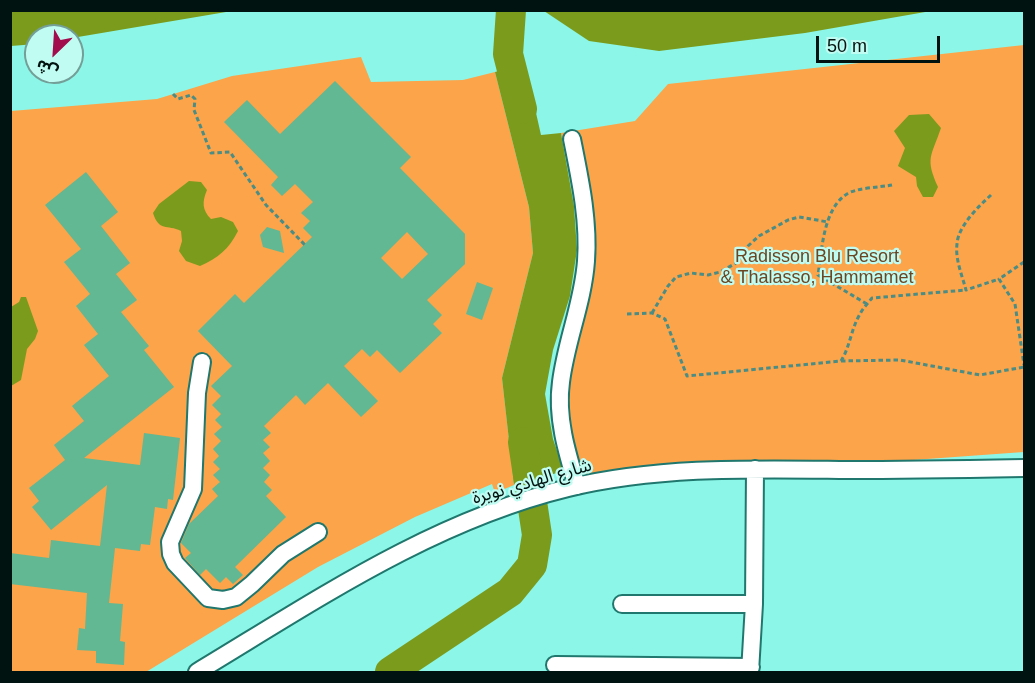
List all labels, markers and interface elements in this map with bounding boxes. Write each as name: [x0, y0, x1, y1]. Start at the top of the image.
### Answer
north arrow: [24, 24, 84, 84]
scale bar: [819, 24, 944, 62]
text: 50 m: [827, 36, 867, 56]
text: ش: [34, 57, 61, 81]
park label: Radisson Blu Resort & Thalasso, Hammamet: [720, 246, 914, 288]
street label: شارع الهادي نويرة: [470, 455, 594, 509]

